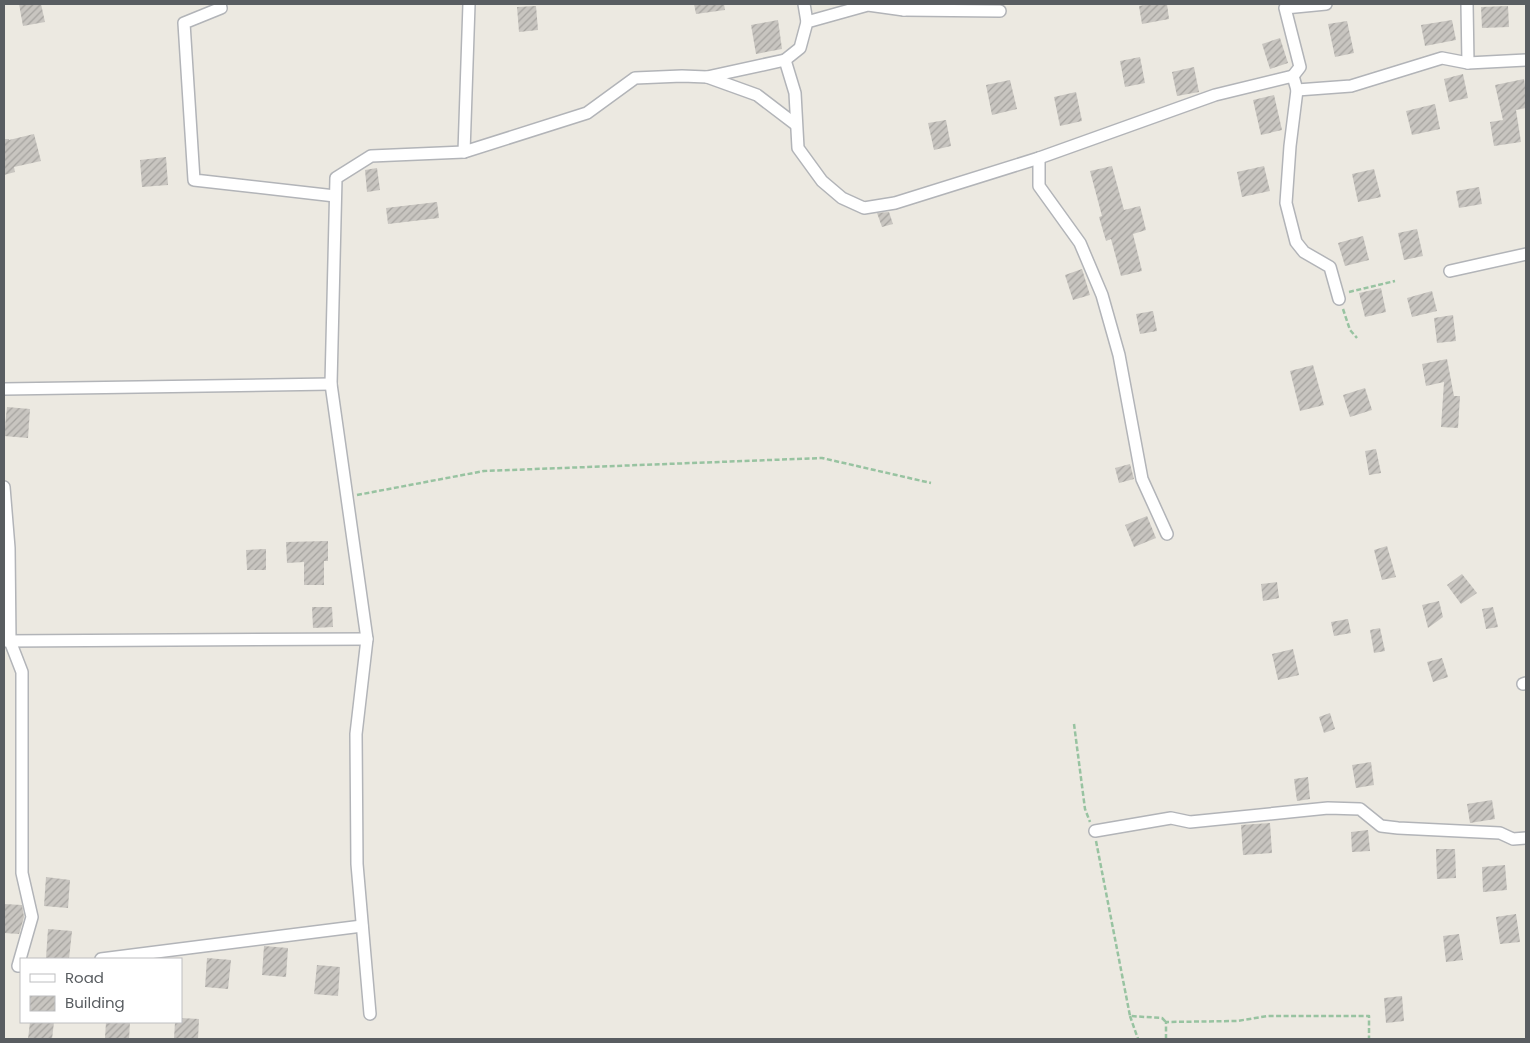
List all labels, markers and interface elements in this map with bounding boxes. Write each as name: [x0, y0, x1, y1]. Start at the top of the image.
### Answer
legend: [20, 958, 182, 1023]
text: Road: [65, 967, 104, 988]
text: Building: [65, 992, 125, 1013]

